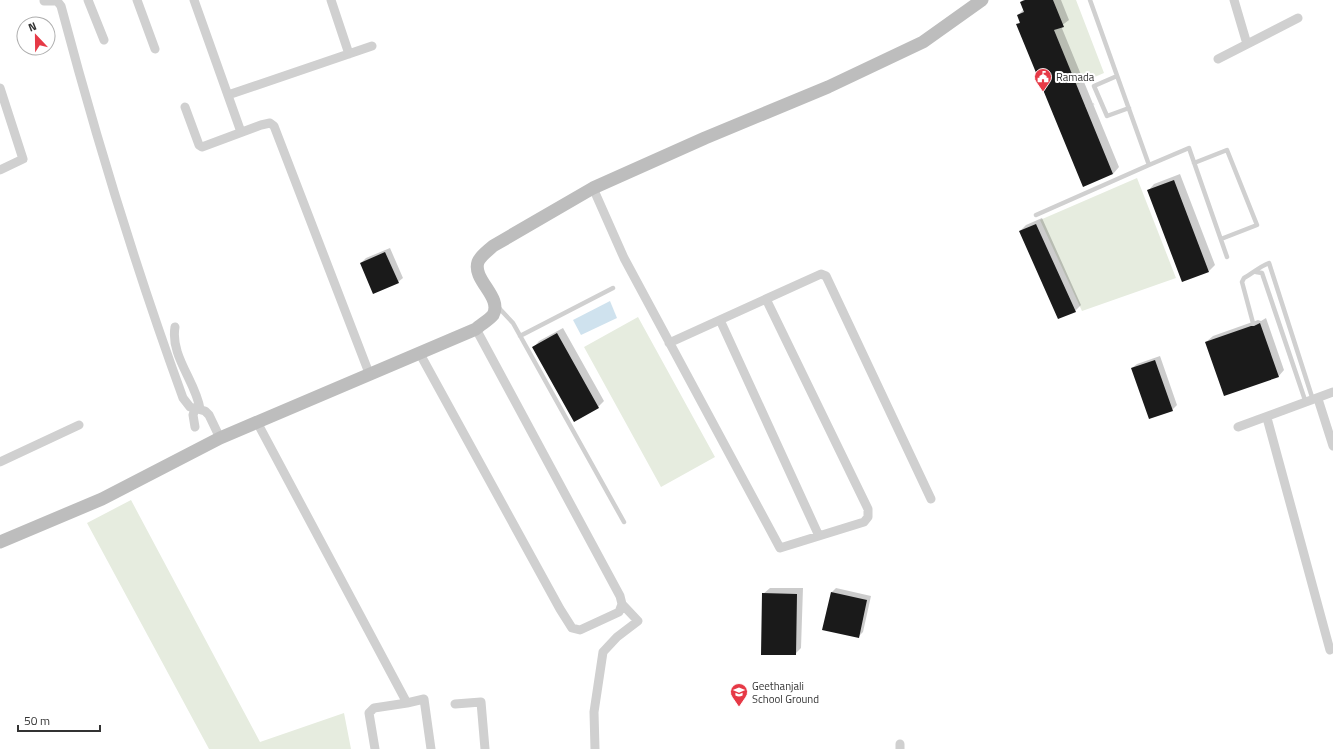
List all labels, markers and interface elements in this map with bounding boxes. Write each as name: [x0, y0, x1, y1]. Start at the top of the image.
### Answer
north arrow: [16, 16, 56, 56]
text: N: [26, 18, 39, 36]
public building icon: Ramada: [1033, 67, 1053, 92]
place label: Ramada: [1056, 69, 1095, 85]
place label: Geethanjali School Ground: [752, 678, 819, 707]
school or university icon: Geethanjali School Ground: [729, 682, 749, 707]
scale bar: [18, 707, 100, 733]
text: 50 m: [24, 711, 50, 730]

